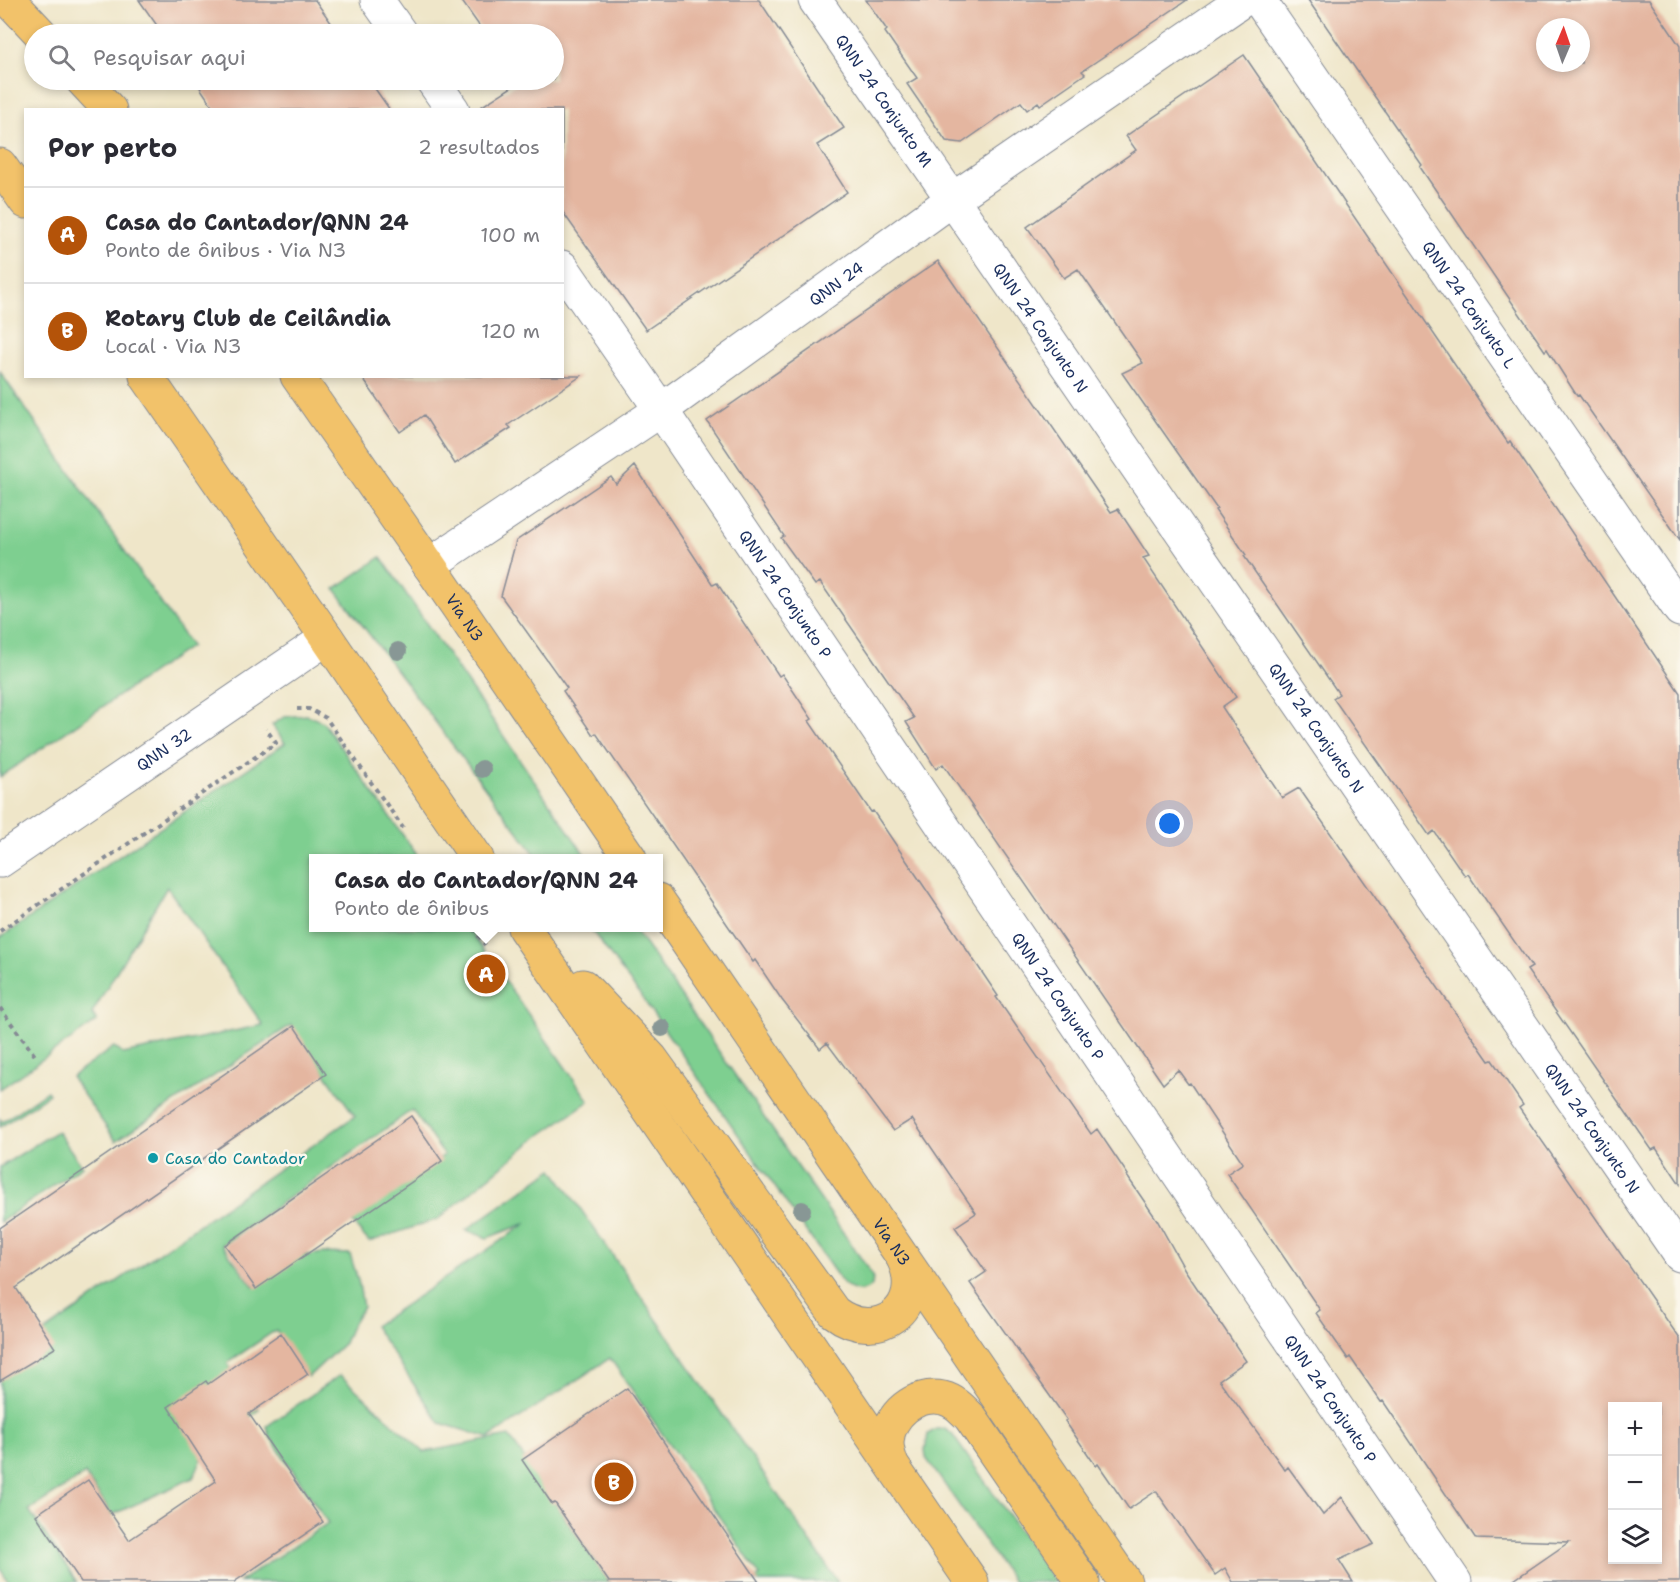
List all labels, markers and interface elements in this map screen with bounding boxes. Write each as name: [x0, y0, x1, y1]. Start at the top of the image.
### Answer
north arrow: [1536, 18, 1590, 72]
search box: [24, 24, 564, 90]
street label: QNN 24 Conjunto M: [831, 30, 937, 171]
icon: search: [45, 41, 78, 74]
text: Pesquisar aqui: [93, 43, 246, 72]
text: Por perto: [48, 130, 177, 165]
text: 2 resultados: [418, 134, 540, 160]
text: Casa do Cantador/QNN 24: [105, 208, 409, 237]
text: A: [60, 222, 75, 248]
text: 100 m: [480, 222, 540, 248]
text: Ponto de ônibus · Via N3: [105, 237, 346, 263]
street label: QNN 24 Conjunto L: [1418, 237, 1521, 372]
street label: QNN 24: [805, 257, 868, 310]
street label: QNN 24 Conjunto N: [989, 258, 1093, 397]
text: Rotary Club de Ceilândia: [105, 304, 391, 333]
text: B: [61, 318, 74, 344]
text: 120 m: [481, 318, 540, 344]
text: Local · Via N3: [105, 333, 242, 359]
street label: QNN 24 Conjunto P: [735, 526, 837, 662]
street label: Via N3: [441, 589, 489, 645]
street label: QNN 24 Conjunto N: [1264, 659, 1369, 797]
street label: QNN 32: [132, 723, 195, 776]
your location: [1155, 809, 1184, 838]
popup: [309, 854, 663, 932]
text: Casa do Cantador/QNN 24: [334, 866, 638, 895]
text: Ponto de ônibus: [334, 895, 489, 921]
street label: QNN 24 Conjunto P: [1007, 928, 1109, 1065]
pin: A: [466, 952, 506, 996]
street label: QNN 24 Conjunto N: [1540, 1059, 1645, 1197]
place label: Casa do Cantador: [165, 1148, 305, 1169]
marker: Casa do Cantador: [146, 1151, 160, 1165]
street label: Via N3: [868, 1214, 916, 1270]
street label: QNN 24 Conjunto P: [1280, 1330, 1382, 1467]
map controls: [1608, 1402, 1662, 1564]
button: +: [1608, 1402, 1662, 1456]
button: −: [1608, 1456, 1662, 1510]
pin: B: [594, 1460, 634, 1504]
button: layers: [1608, 1510, 1662, 1564]

